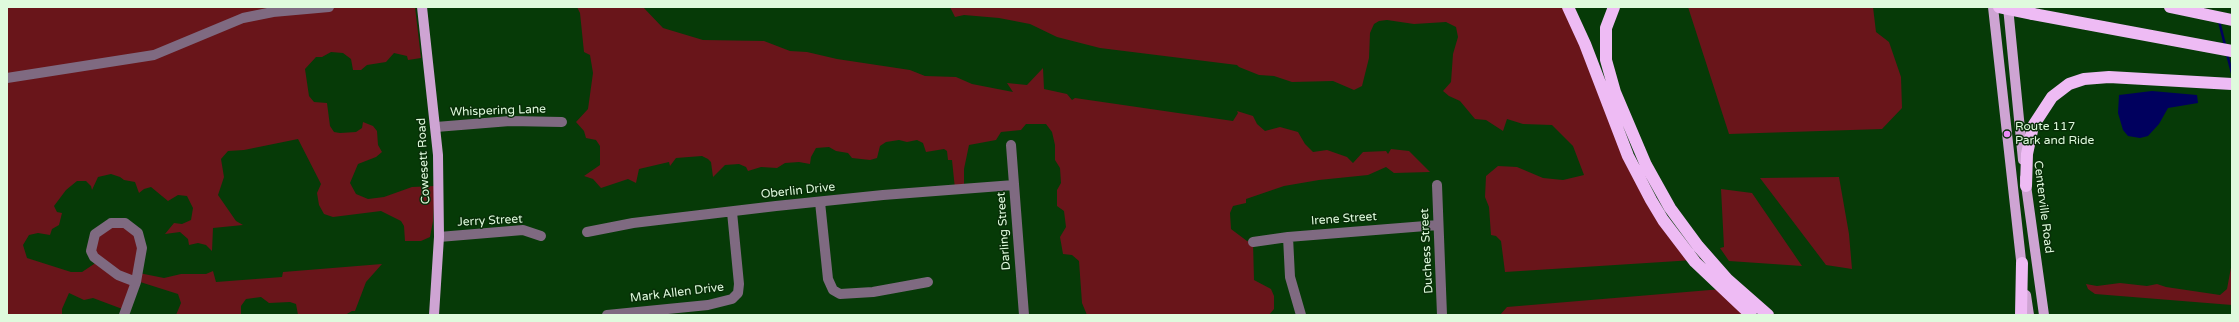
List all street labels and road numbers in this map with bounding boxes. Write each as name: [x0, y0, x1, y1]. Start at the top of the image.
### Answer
street label: Whispering Lane: [450, 102, 546, 120]
street label: Cowesett Road: [415, 117, 433, 205]
street label: Centerville Road: [2030, 160, 2056, 254]
street label: Oberlin Drive: [760, 180, 836, 202]
street label: Darling Street: [994, 191, 1014, 271]
street label: Duchess Street: [1418, 208, 1436, 294]
street label: Irene Street: [1311, 210, 1377, 228]
street label: Jerry Street: [457, 212, 523, 230]
street label: Mark Allen Drive: [629, 280, 725, 306]

